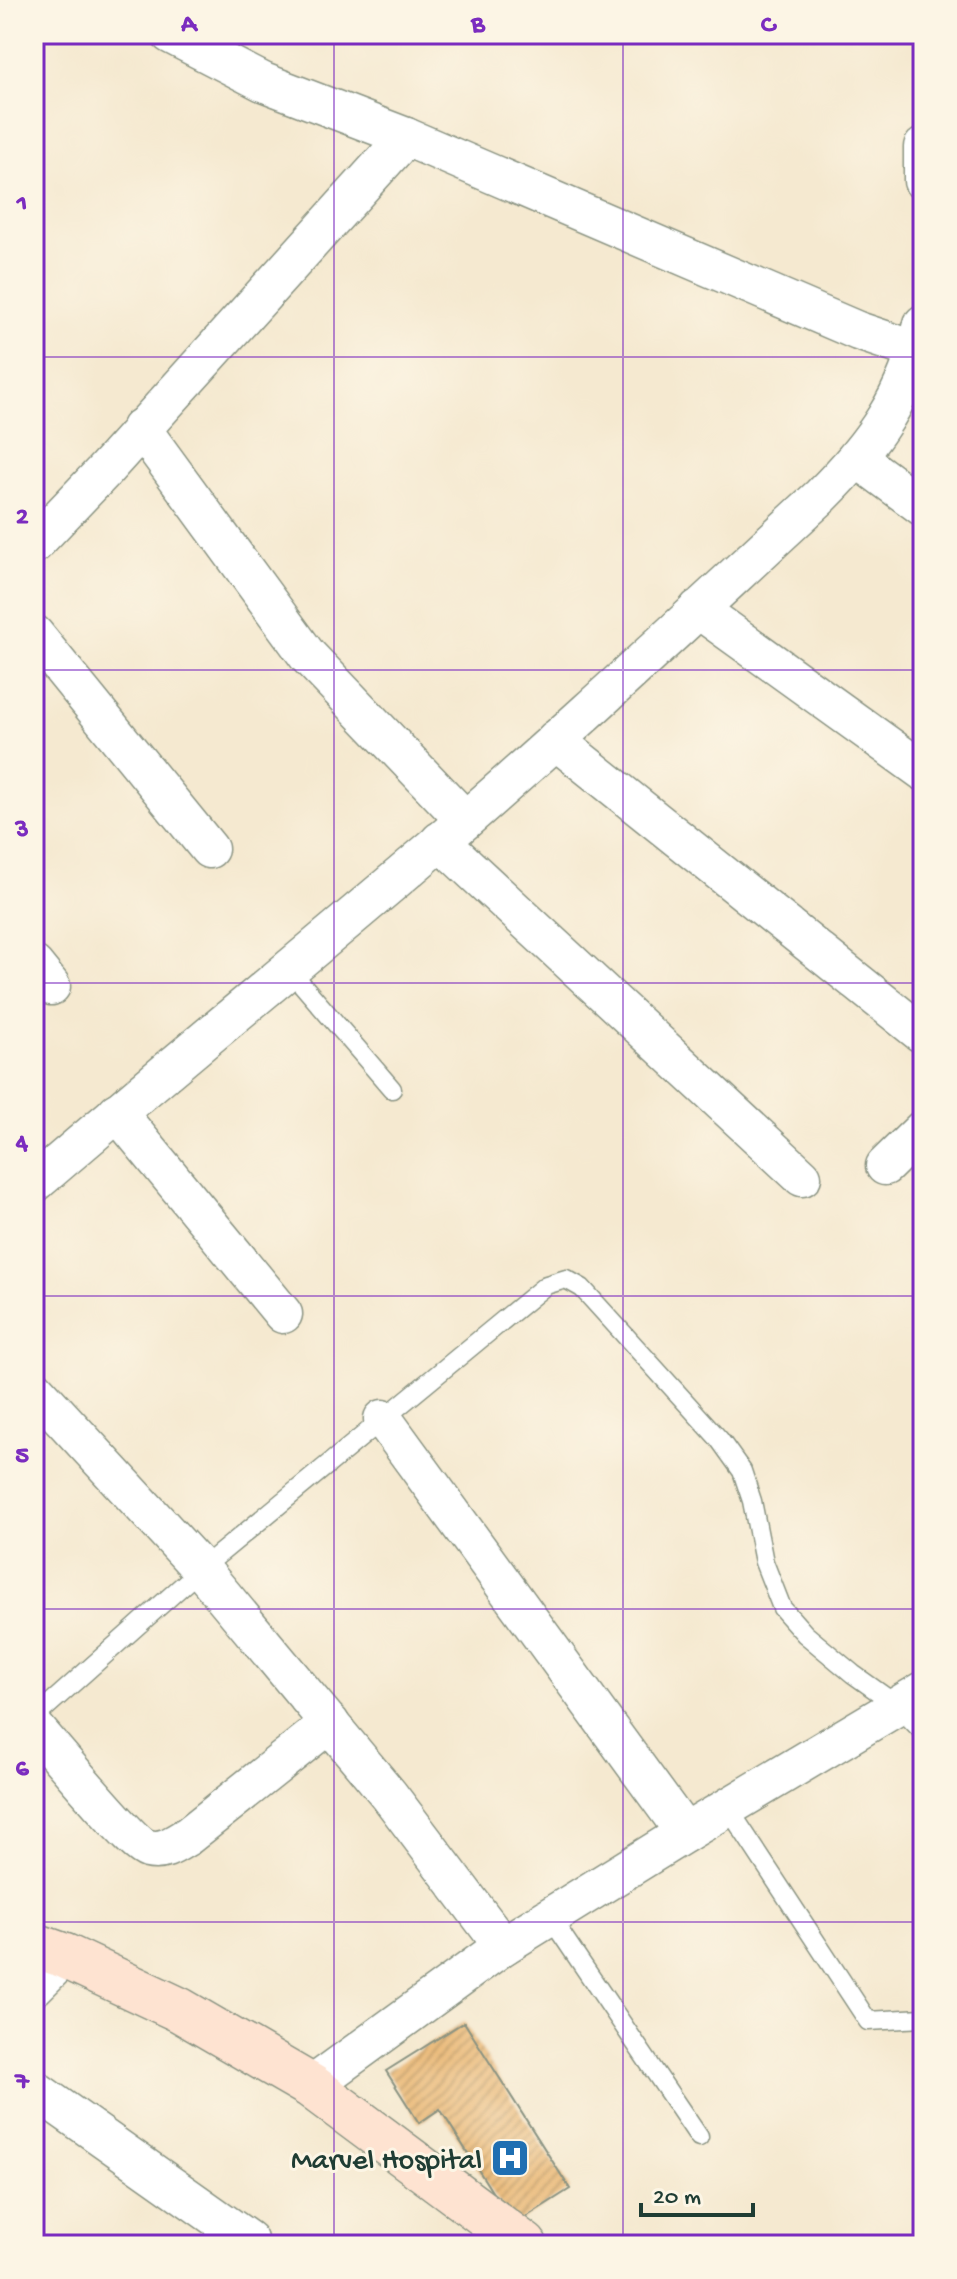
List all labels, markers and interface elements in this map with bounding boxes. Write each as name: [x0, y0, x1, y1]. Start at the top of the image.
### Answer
text: A: [180, 11, 198, 42]
text: B: [470, 11, 486, 42]
text: C: [761, 11, 778, 42]
text: 1: [16, 190, 27, 221]
text: 2: [16, 503, 29, 534]
text: 3: [14, 816, 29, 847]
text: 4: [15, 1129, 29, 1160]
text: 5: [15, 1442, 29, 1473]
text: 6: [15, 1755, 29, 1786]
text: 7: [13, 2068, 30, 2099]
hospital icon: Marvel Hospital: [489, 2137, 531, 2179]
place label: Marvel Hospital: [291, 2145, 482, 2180]
scale bar: [641, 2167, 753, 2217]
text: 20 m: [653, 2184, 701, 2213]

